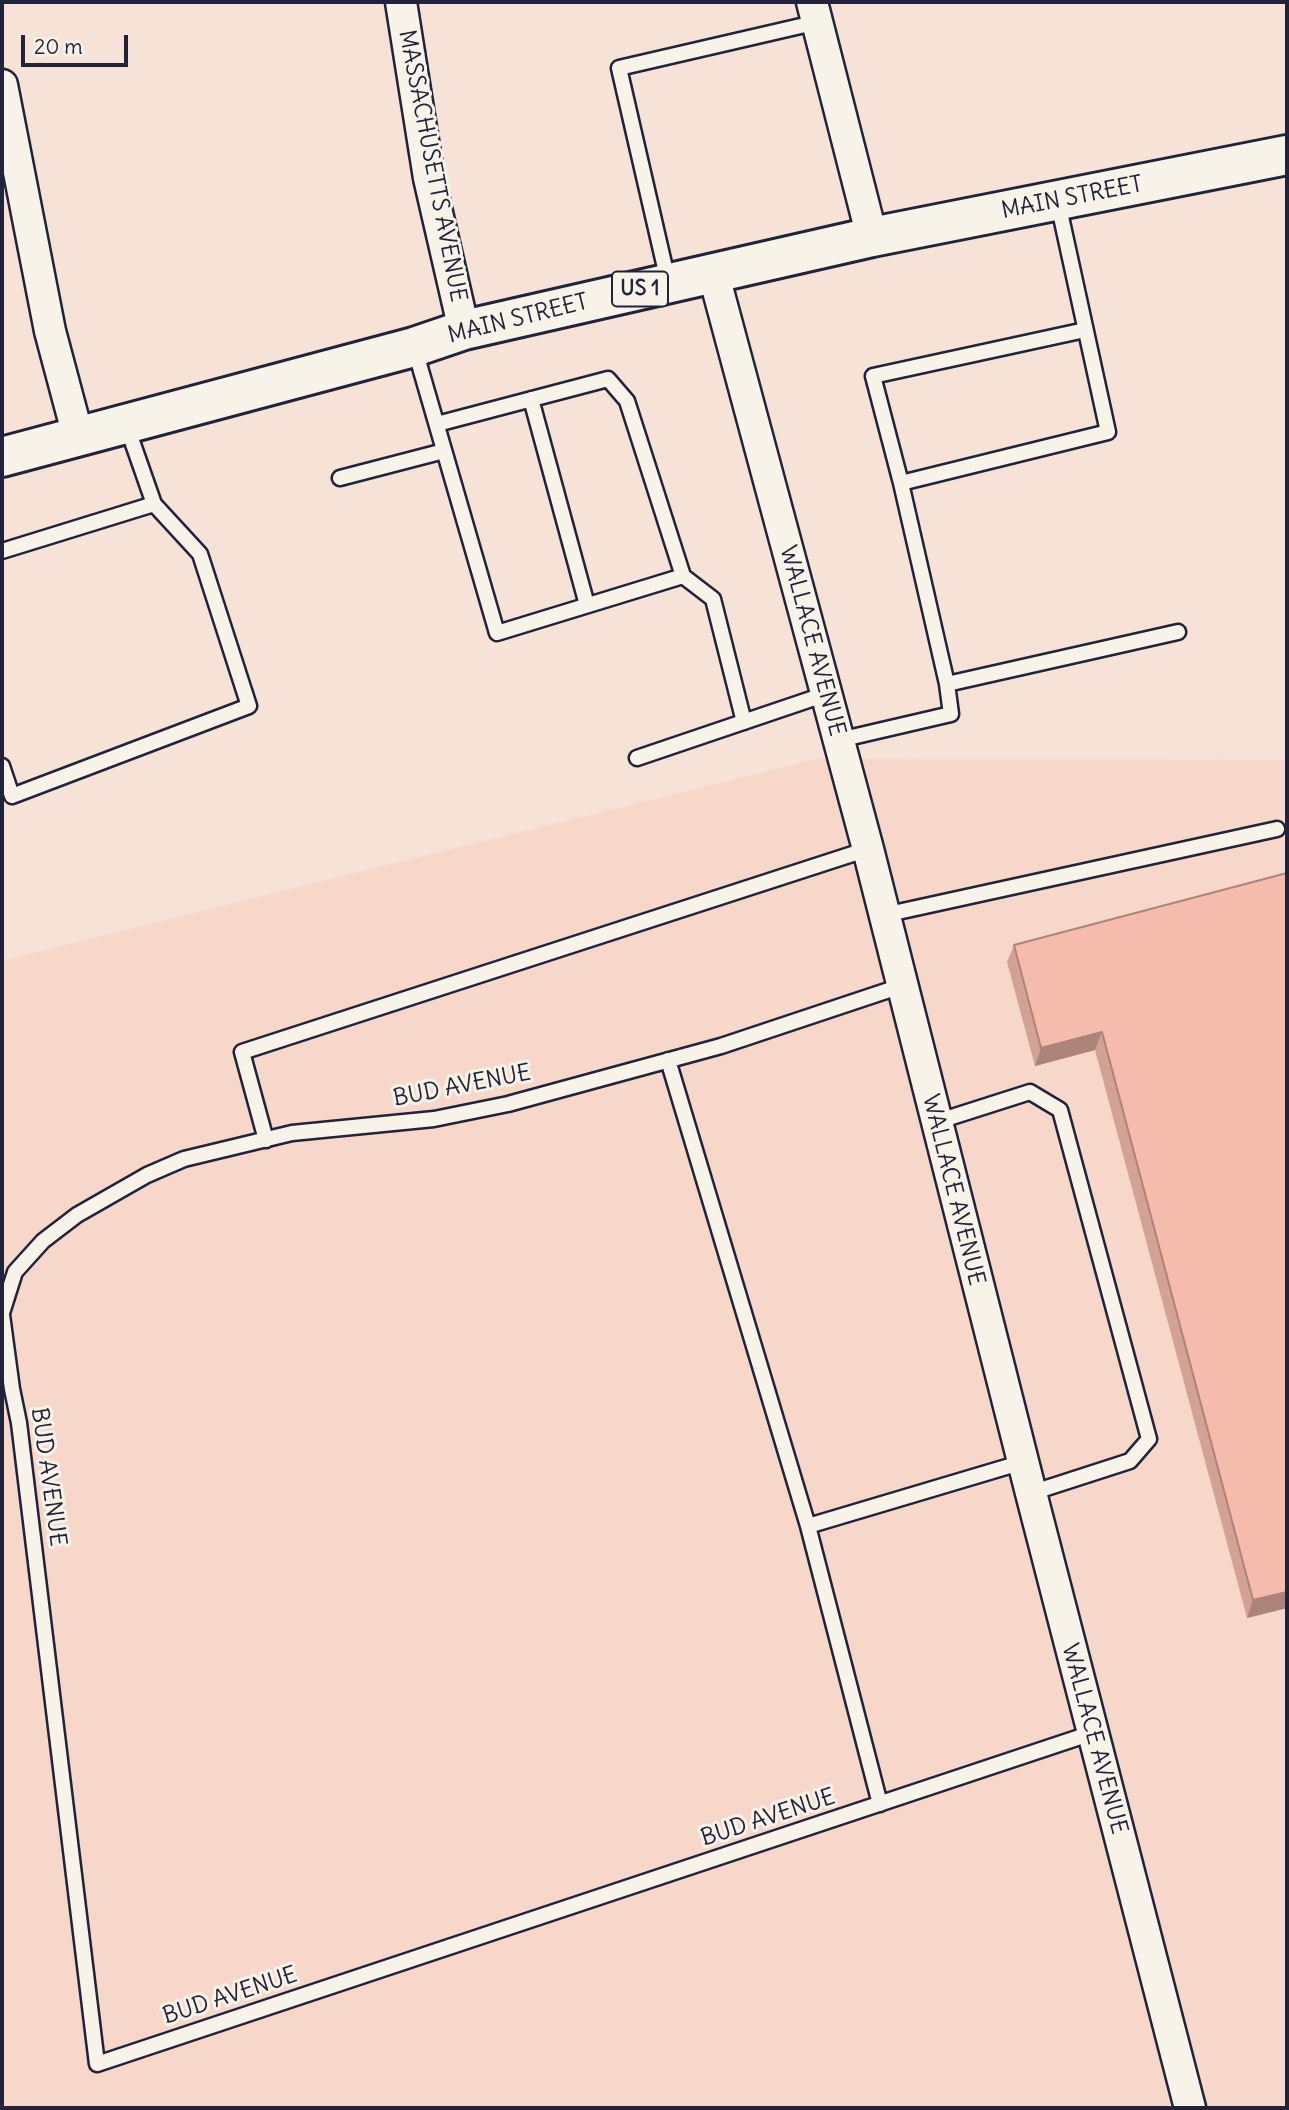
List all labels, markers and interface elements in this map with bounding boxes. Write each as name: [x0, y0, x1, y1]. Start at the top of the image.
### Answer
scale bar: [24, 21, 131, 65]
street label: MASSACHUSETTS AVENUE: [392, 28, 472, 304]
text: 20 m: [34, 33, 83, 60]
street label: MAIN STREET: [999, 171, 1145, 225]
road number: US 1: [612, 272, 668, 306]
street label: MAIN STREET: [445, 288, 591, 350]
street label: WALLACE AVENUE: [773, 543, 851, 739]
street label: BUD AVENUE: [391, 1059, 533, 1113]
street label: WALLACE AVENUE: [916, 1092, 990, 1288]
street label: BUD AVENUE: [25, 1406, 71, 1548]
street label: WALLACE AVENUE: [1055, 1641, 1133, 1837]
street label: BUD AVENUE: [697, 1783, 839, 1853]
street label: BUD AVENUE: [159, 1961, 301, 2031]

